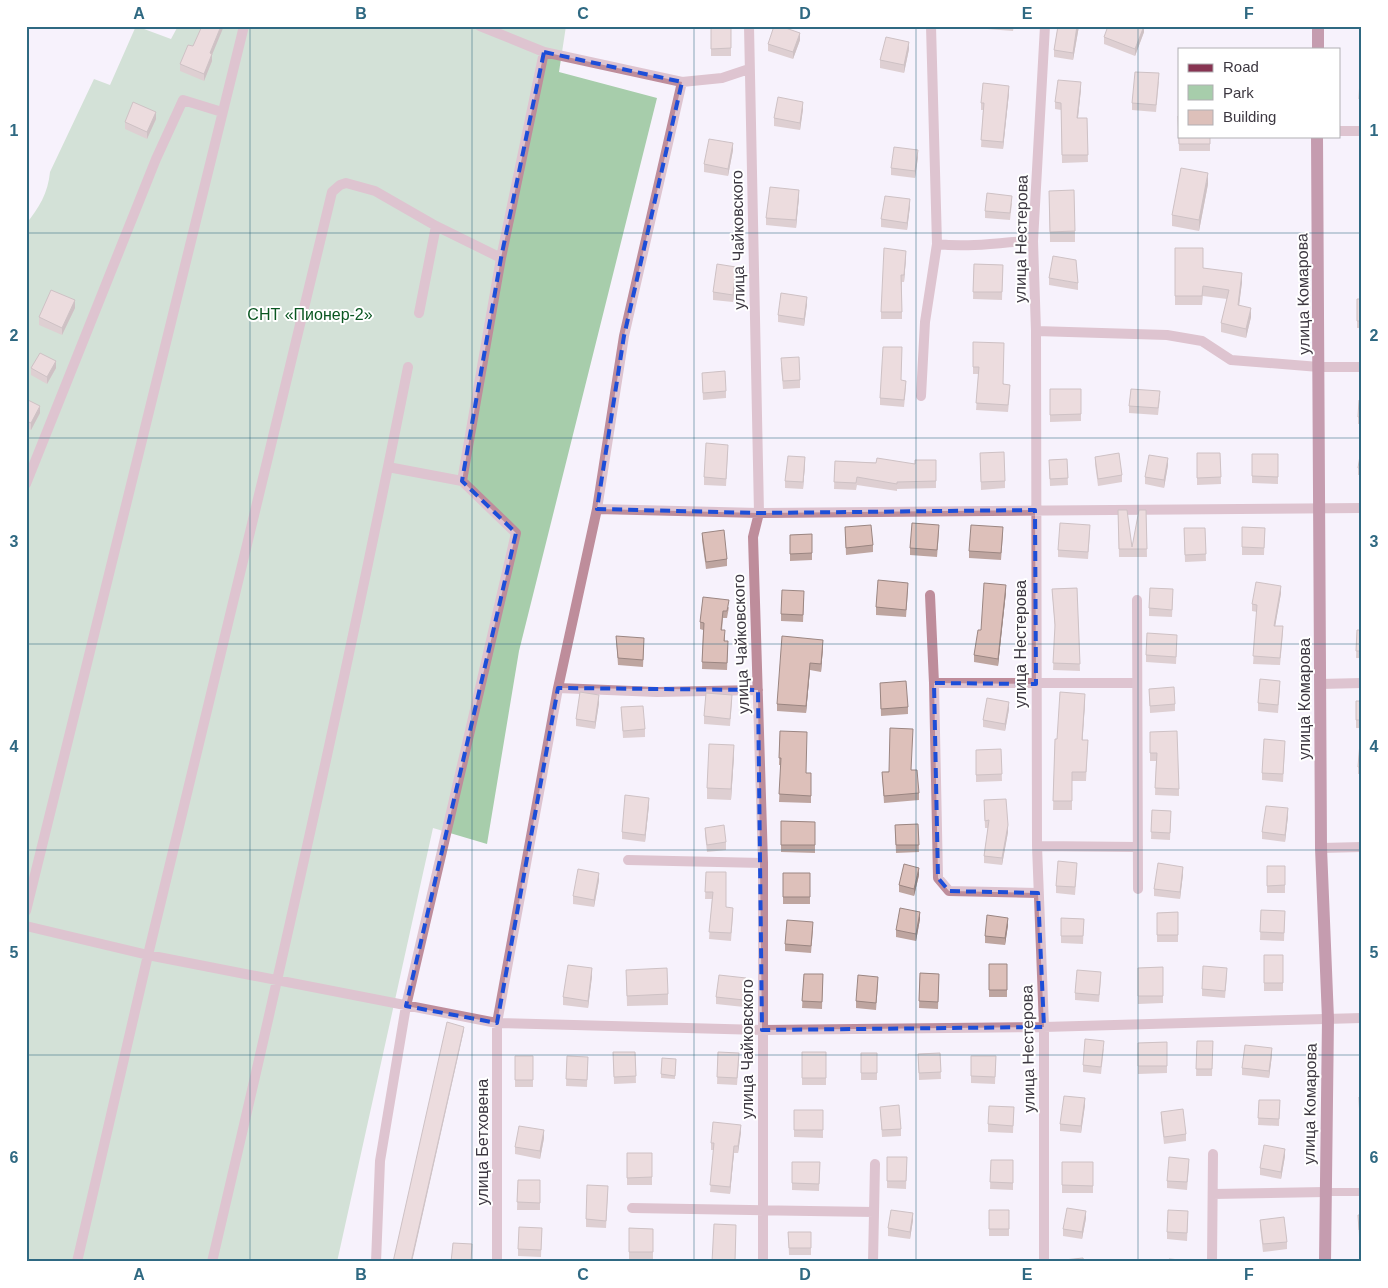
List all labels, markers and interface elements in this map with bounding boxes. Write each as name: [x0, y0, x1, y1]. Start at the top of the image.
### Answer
text: A: [133, 5, 145, 22]
text: B: [355, 5, 367, 22]
text: C: [577, 5, 589, 22]
text: D: [799, 5, 811, 22]
text: E: [1022, 5, 1033, 22]
text: F: [1244, 5, 1254, 22]
legend: [1178, 48, 1340, 138]
text: Road: [1223, 58, 1259, 75]
text: Park: [1223, 84, 1254, 101]
text: Building: [1223, 108, 1276, 125]
text: 1: [10, 122, 19, 139]
text: 1: [1370, 122, 1379, 139]
street label: улица Чайковского: [728, 170, 748, 310]
street label: улица Нестерова: [1011, 175, 1031, 303]
street label: улица Комарова: [1293, 233, 1313, 355]
park label: СНТ «Пионер-2»: [247, 306, 373, 323]
text: 2: [10, 327, 19, 344]
text: 2: [1370, 327, 1379, 344]
text: 3: [10, 533, 19, 550]
text: 3: [1370, 533, 1379, 550]
street label: улица Чайковского: [730, 574, 752, 714]
street label: улица Нестерова: [1012, 580, 1029, 708]
street label: улица Комарова: [1296, 638, 1313, 760]
text: 4: [10, 738, 19, 755]
text: 4: [1370, 738, 1379, 755]
text: 5: [10, 944, 19, 961]
text: 5: [1370, 944, 1379, 961]
street label: улица Чайковского: [739, 979, 756, 1119]
street label: улица Нестерова: [1018, 985, 1038, 1113]
street label: улица Комарова: [1300, 1043, 1320, 1165]
street label: улица Бетховена: [474, 1079, 491, 1205]
text: 6: [10, 1149, 19, 1166]
text: 6: [1370, 1149, 1379, 1166]
text: A: [133, 1266, 145, 1283]
text: B: [355, 1266, 367, 1283]
text: C: [577, 1266, 589, 1283]
text: D: [799, 1266, 811, 1283]
text: E: [1022, 1266, 1033, 1283]
text: F: [1244, 1266, 1254, 1283]

